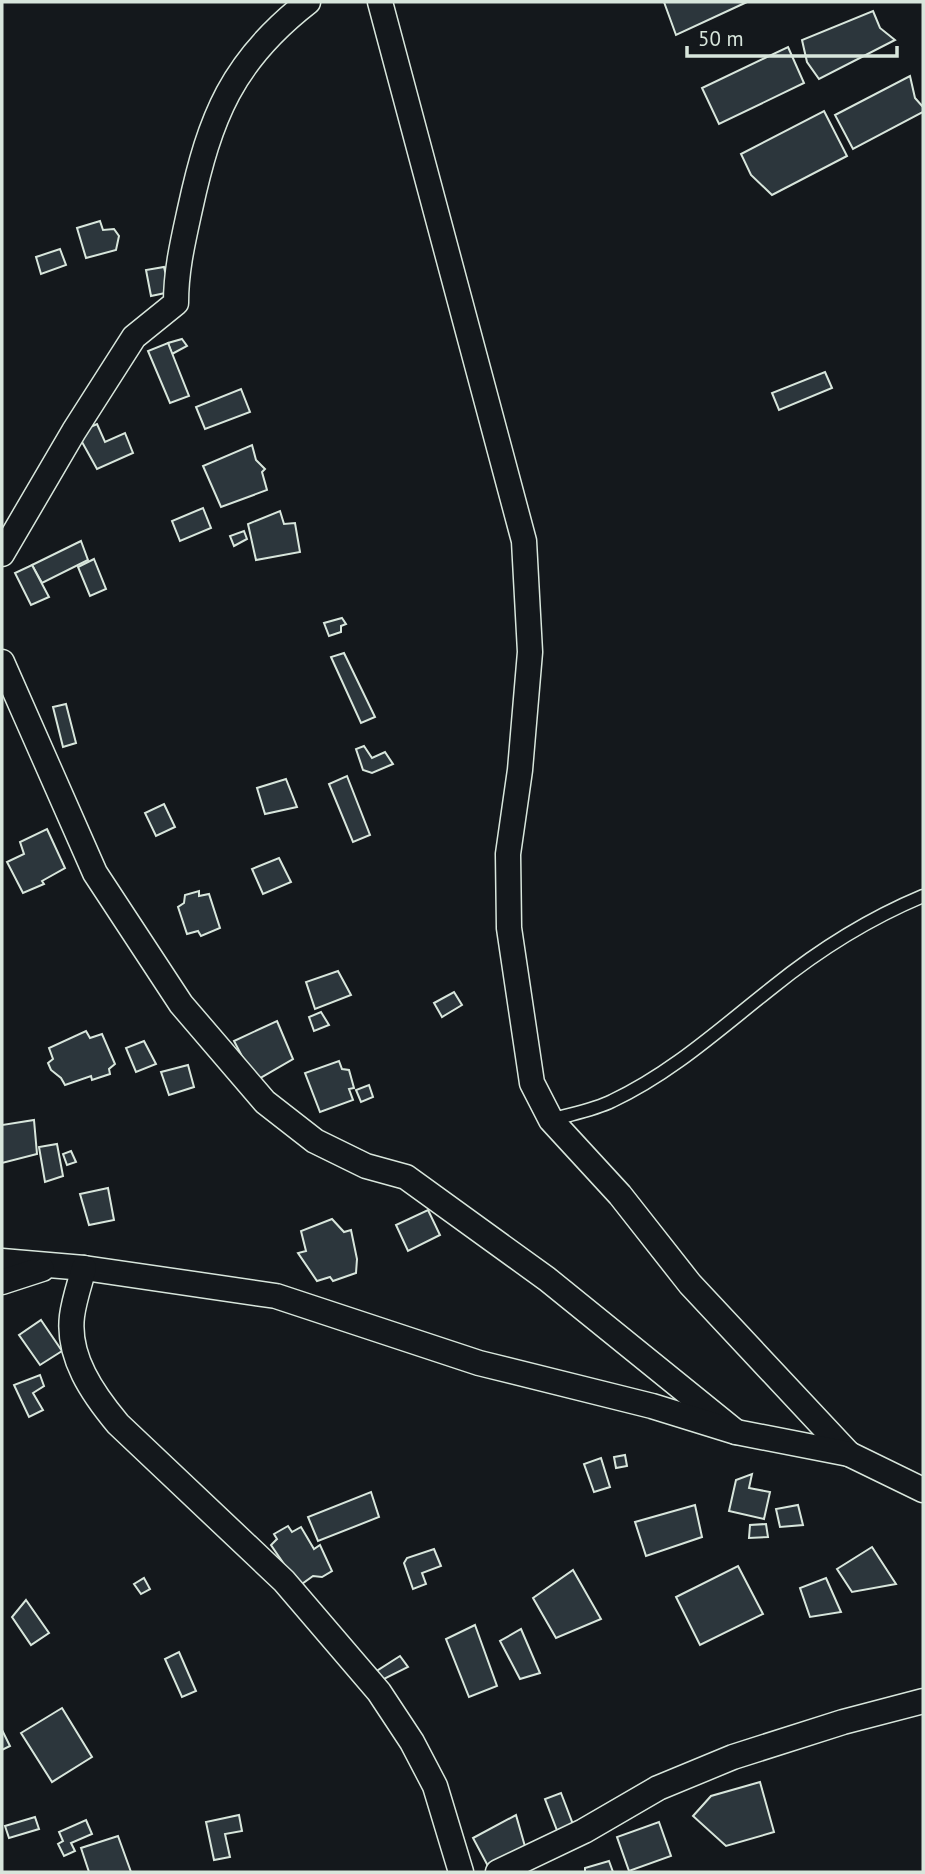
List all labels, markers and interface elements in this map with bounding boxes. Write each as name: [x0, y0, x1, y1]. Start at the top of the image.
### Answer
scale bar: [687, 14, 897, 58]
text: 50 m: [698, 25, 744, 52]

